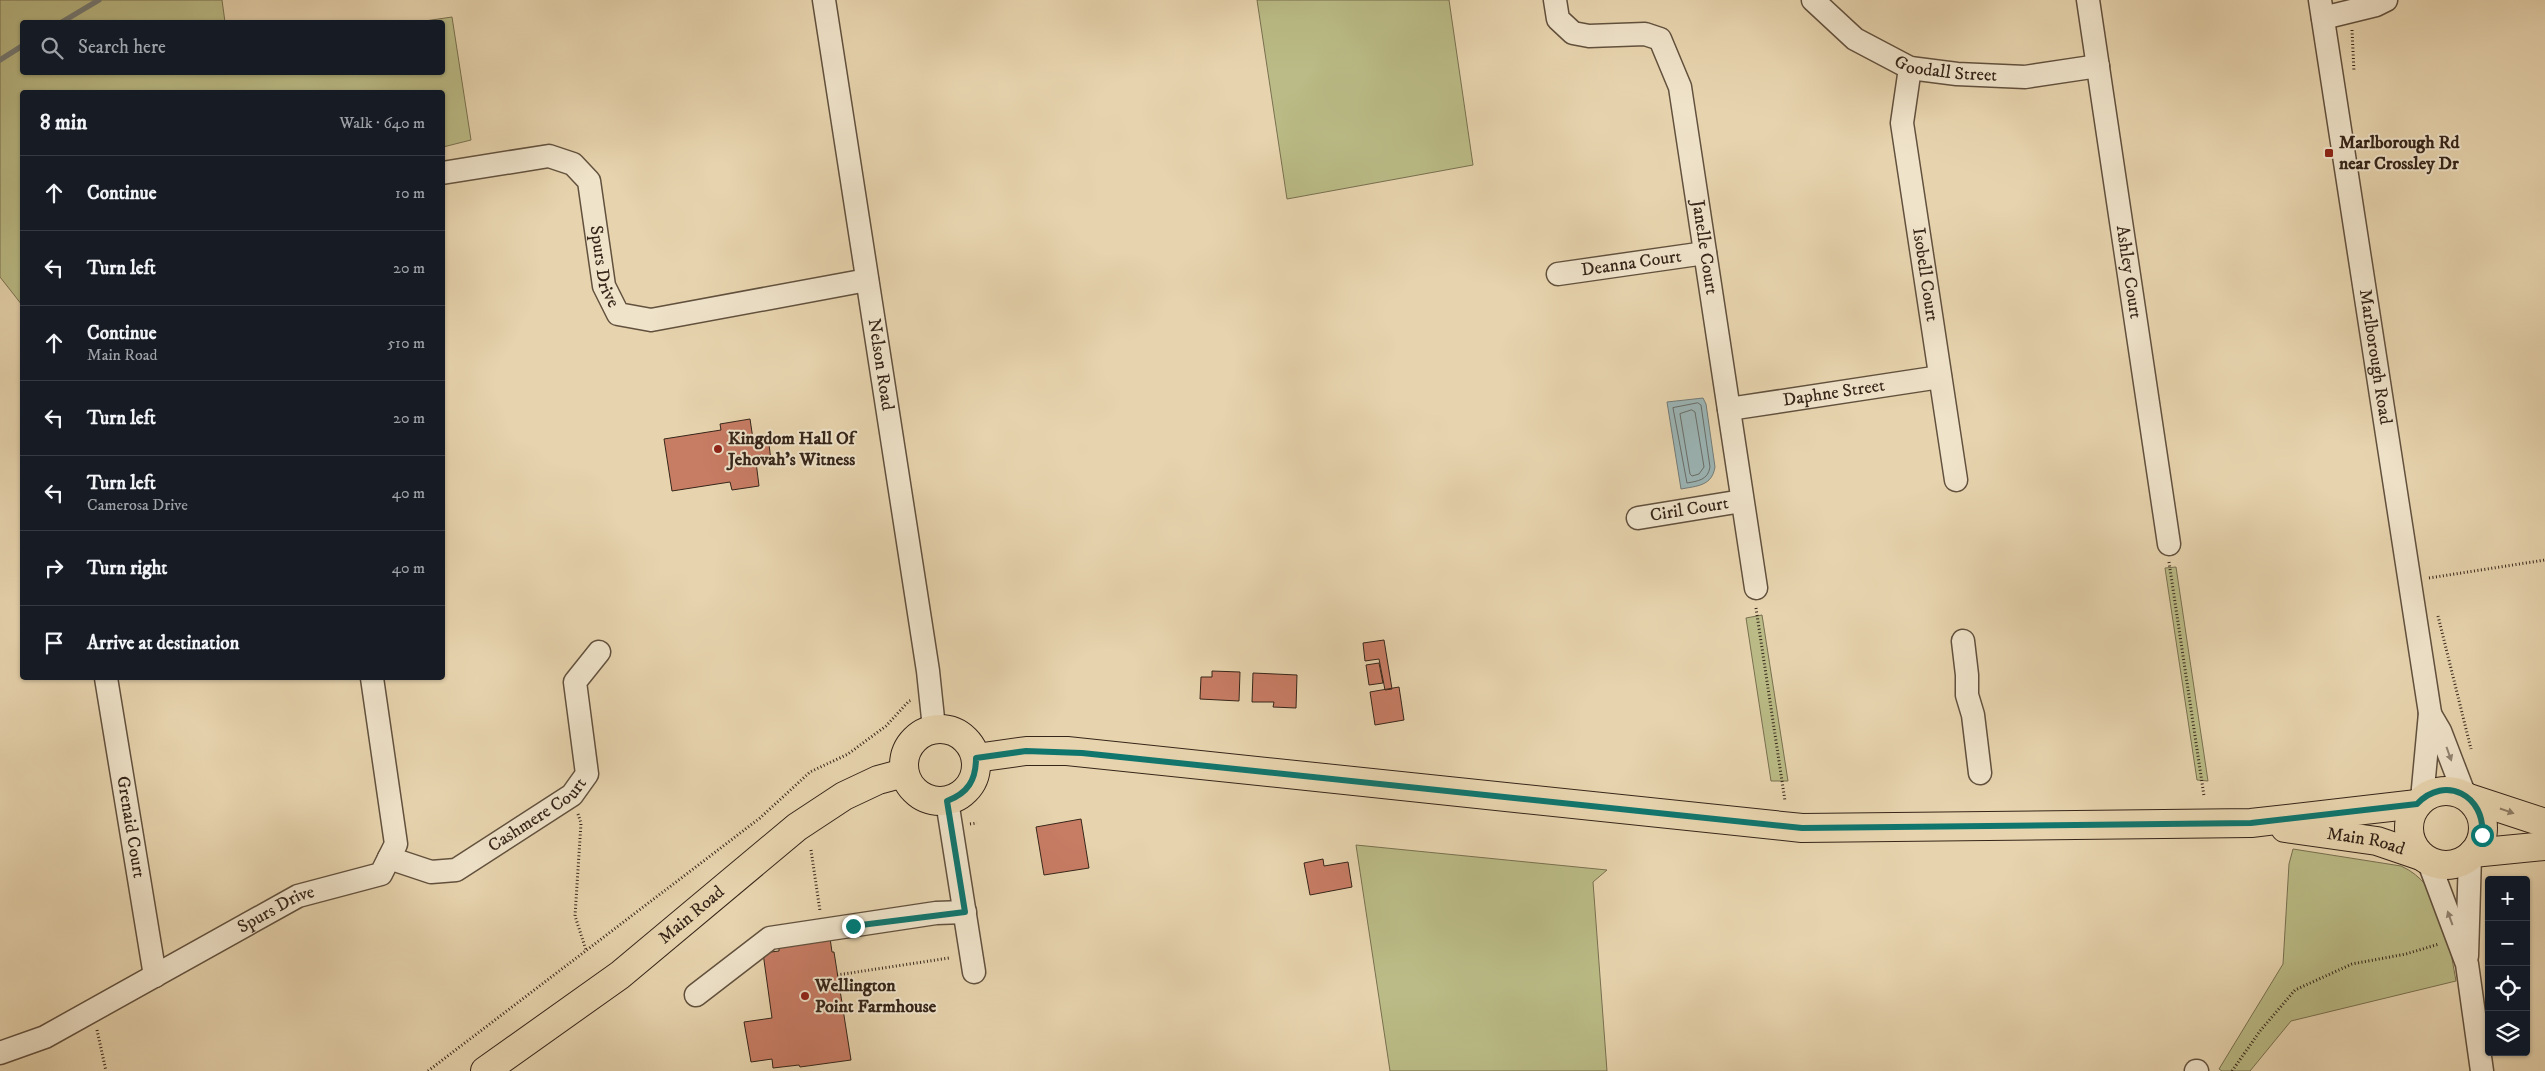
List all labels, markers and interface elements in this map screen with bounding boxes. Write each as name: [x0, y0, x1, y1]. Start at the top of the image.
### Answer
search box: [20, 20, 445, 75]
icon: search: [38, 34, 66, 62]
text: Search here: [78, 36, 166, 59]
street label: Goodall Street: [1890, 51, 1998, 87]
text: 8 min: [40, 110, 87, 136]
text: Walk · 640 m: [339, 113, 425, 133]
place label: Marlborough Rd near Crossley Dr: [2339, 132, 2460, 175]
marker: Marlborough Rd near Crossley Dr: [2323, 147, 2335, 159]
icon: ahead: [40, 179, 68, 207]
text: Continue: [87, 182, 157, 205]
text: 10 m: [395, 183, 425, 203]
street label: Janelle Court: [1686, 197, 1722, 296]
street label: Spurs Drive: [584, 224, 624, 311]
street label: Ashley Court: [2111, 224, 2146, 320]
street label: Isobell Court: [1907, 226, 1943, 323]
street label: Deanna Court: [1580, 245, 1683, 282]
icon: left: [40, 254, 68, 282]
text: Turn left: [87, 257, 156, 280]
text: 20 m: [393, 258, 425, 278]
street label: Marlborough Road: [2354, 287, 2396, 426]
street label: Nelson Road: [863, 317, 898, 412]
text: Continue: [87, 322, 157, 345]
icon: ahead: [40, 329, 68, 357]
text: 510 m: [387, 333, 425, 353]
text: Main Road: [87, 345, 157, 365]
street label: Daphne Street: [1781, 374, 1886, 412]
icon: left: [40, 404, 68, 432]
text: Turn left: [87, 407, 156, 430]
text: 20 m: [393, 408, 425, 428]
place label: Kingdom Hall Of Jehovah's Witness: [726, 428, 858, 471]
marker: Kingdom Hall Of Jehovah's Witness: [712, 443, 724, 455]
text: Turn left: [87, 472, 156, 495]
icon: left: [40, 479, 68, 507]
text: 40 m: [392, 483, 425, 503]
street label: Ciril Court: [1649, 492, 1730, 527]
text: Camerosa Drive: [87, 495, 188, 515]
icon: right: [40, 554, 68, 582]
text: Turn right: [87, 557, 167, 580]
text: 40 m: [392, 558, 425, 578]
icon: arrive: [40, 629, 68, 657]
text: Arrive at destination: [87, 632, 239, 655]
one-way arrow: [2446, 746, 2453, 761]
street label: Cashmere Court: [484, 773, 592, 857]
street label: Grenaid Court: [111, 774, 150, 880]
one-way arrow: [2500, 807, 2515, 815]
street label: Main Road: [2325, 823, 2408, 861]
route start: [2471, 824, 2494, 847]
map controls: [2485, 876, 2530, 1056]
button: +: [2485, 876, 2530, 921]
street label: Spurs Drive: [234, 881, 317, 938]
street label: Main Road: [654, 881, 729, 949]
one-way arrow: [2446, 911, 2453, 926]
route end: [842, 915, 865, 938]
button: −: [2485, 921, 2530, 966]
button: locate: [2485, 966, 2530, 1011]
place label: Wellington Point Farmhouse: [814, 975, 937, 1018]
marker: Wellington Point Farmhouse: [799, 990, 811, 1002]
button: layers: [2485, 1011, 2530, 1056]

